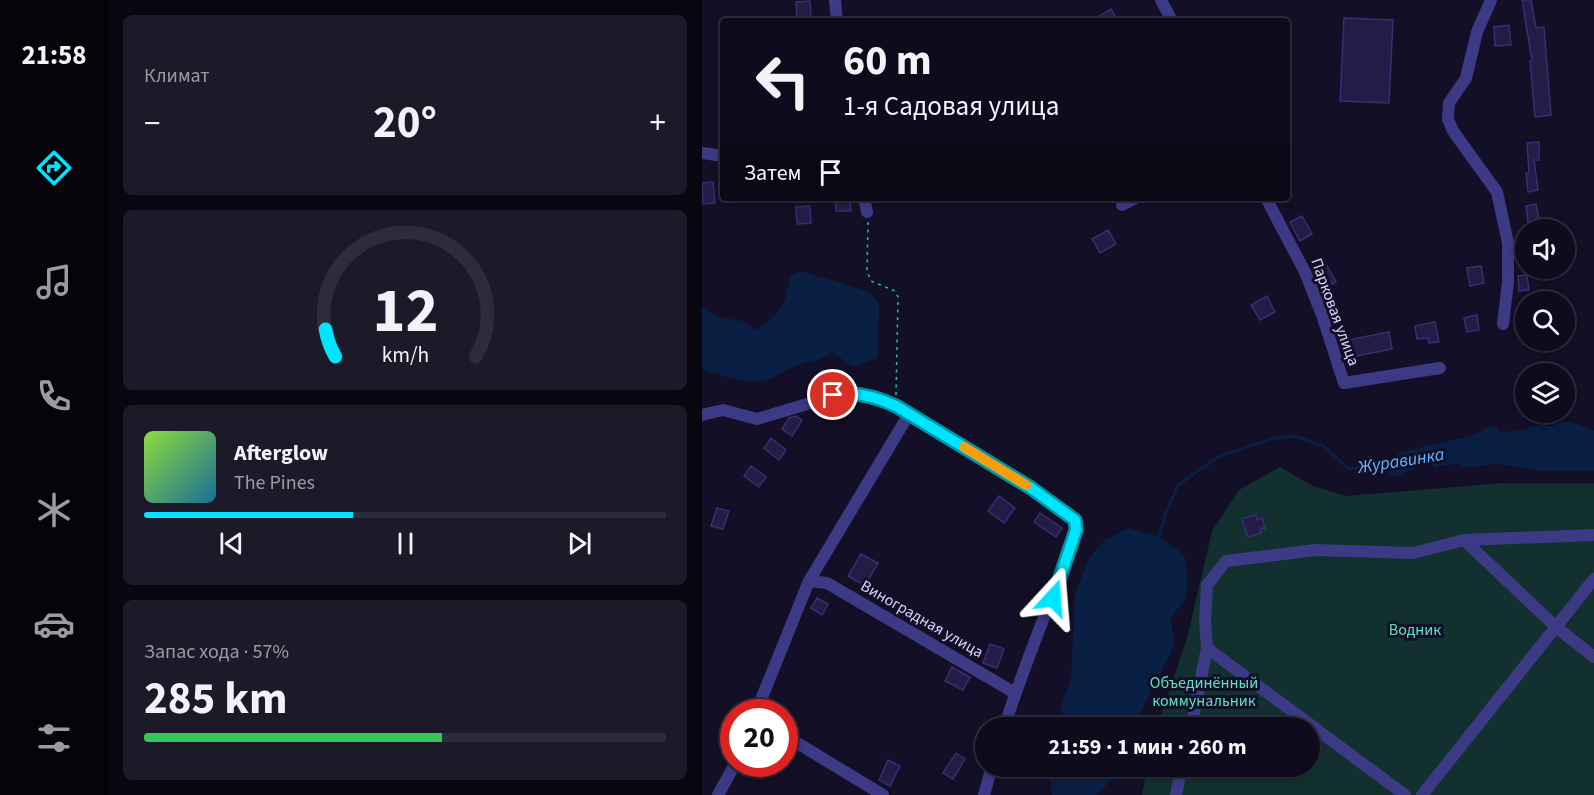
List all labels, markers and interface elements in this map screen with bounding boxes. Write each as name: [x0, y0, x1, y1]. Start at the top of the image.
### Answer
text: 60 m: [843, 31, 932, 91]
text: 21:58: [21, 36, 87, 75]
icon: left: [744, 42, 822, 120]
text: Климат: [144, 62, 210, 90]
text: 1-я Садовая улица: [843, 87, 1059, 126]
text: 20°: [373, 91, 437, 155]
text: −: [144, 100, 160, 147]
text: +: [650, 100, 666, 147]
icon: directions: [33, 147, 75, 189]
icon: arrive: [814, 156, 847, 189]
text: Затем: [744, 157, 802, 189]
map controls: [1515, 219, 1575, 423]
button: sound: [1515, 219, 1575, 279]
street label: Парковая улица: [1305, 255, 1365, 369]
icon: music: [33, 261, 75, 303]
text: 12: [372, 267, 438, 356]
button: search: [1515, 291, 1575, 351]
text: km/h: [381, 340, 429, 371]
button: layers: [1515, 363, 1575, 423]
pin: [807, 369, 858, 420]
icon: phone: [33, 375, 75, 417]
icon: arrive: [816, 378, 849, 411]
text: Afterglow: [234, 437, 328, 469]
water label: Журавинка: [1355, 442, 1446, 480]
text: The Pines: [234, 469, 315, 497]
icon: climate: [33, 489, 75, 531]
icon: previous: [215, 527, 248, 560]
icon: pause: [389, 527, 422, 560]
icon: next: [563, 527, 596, 560]
position arrow: [1021, 566, 1085, 630]
street label: Виноградная улица: [857, 575, 987, 663]
icon: car: [33, 603, 75, 645]
park label: Водник: [1389, 619, 1441, 641]
text: Запас хода · 57%: [144, 638, 289, 666]
text: 285 km: [144, 667, 288, 731]
park label: Объединённый коммунальник: [1150, 672, 1258, 712]
speed limit sign: 20: [720, 699, 798, 777]
icon: filters: [33, 717, 75, 759]
text: 21:59 · 1 мин · 260 m: [1048, 731, 1247, 763]

